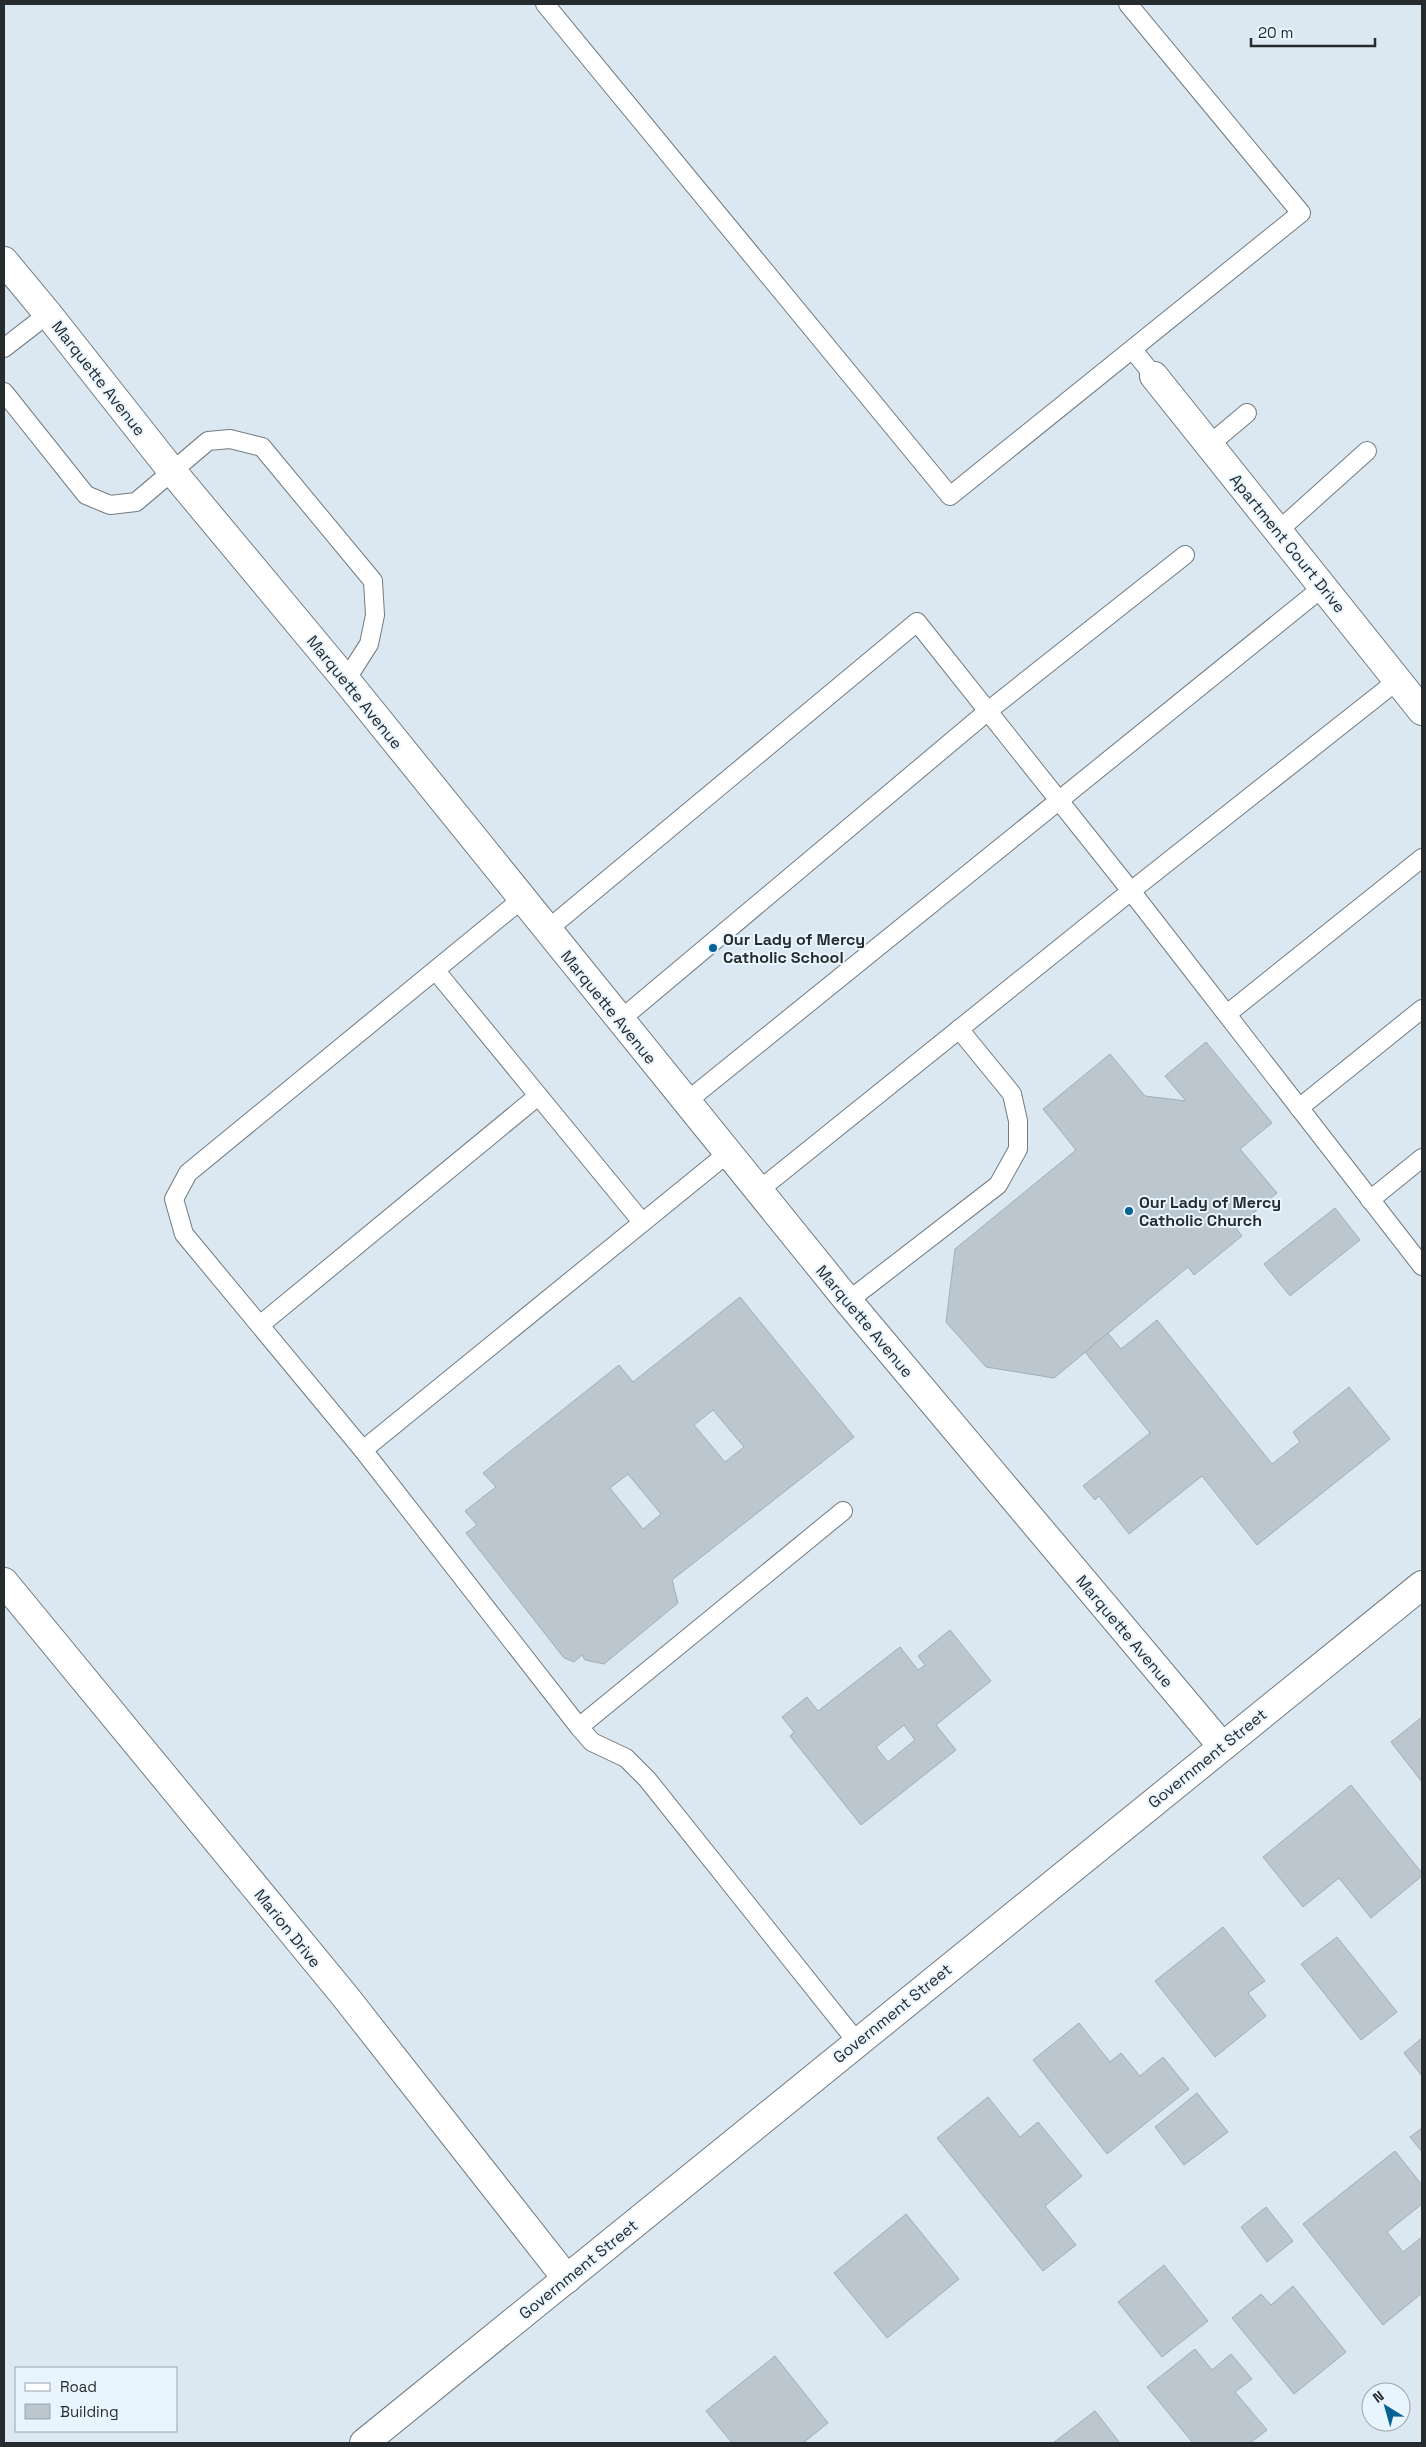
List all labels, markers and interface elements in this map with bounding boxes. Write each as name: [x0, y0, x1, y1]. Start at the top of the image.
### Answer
scale bar: [1251, 15, 1375, 47]
text: 20 m: [1258, 23, 1293, 42]
street label: Marquette Avenue: [47, 316, 150, 440]
street label: Apartment Court Drive: [1225, 469, 1350, 617]
street label: Marquette Avenue: [302, 631, 407, 754]
place label: Our Lady of Mercy Catholic School: [723, 929, 865, 968]
marker: Our Lady of Mercy Catholic School: [707, 942, 719, 954]
street label: Marquette Avenue: [556, 946, 661, 1069]
place label: Our Lady of Mercy Catholic Church: [1139, 1192, 1281, 1231]
marker: Our Lady of Mercy Catholic Church: [1123, 1205, 1135, 1217]
street label: Marquette Avenue: [811, 1261, 918, 1382]
street label: Marquette Avenue: [1071, 1571, 1178, 1692]
street label: Government Street: [1144, 1704, 1271, 1813]
street label: Marion Drive: [250, 1885, 326, 1972]
street label: Government Street: [829, 1959, 956, 2068]
street label: Government Street: [515, 2215, 642, 2324]
legend: [15, 2367, 178, 2432]
text: Road: [60, 2377, 97, 2396]
north arrow: [1361, 2382, 1411, 2432]
text: N: [1369, 2387, 1387, 2407]
text: Building: [60, 2402, 119, 2421]

